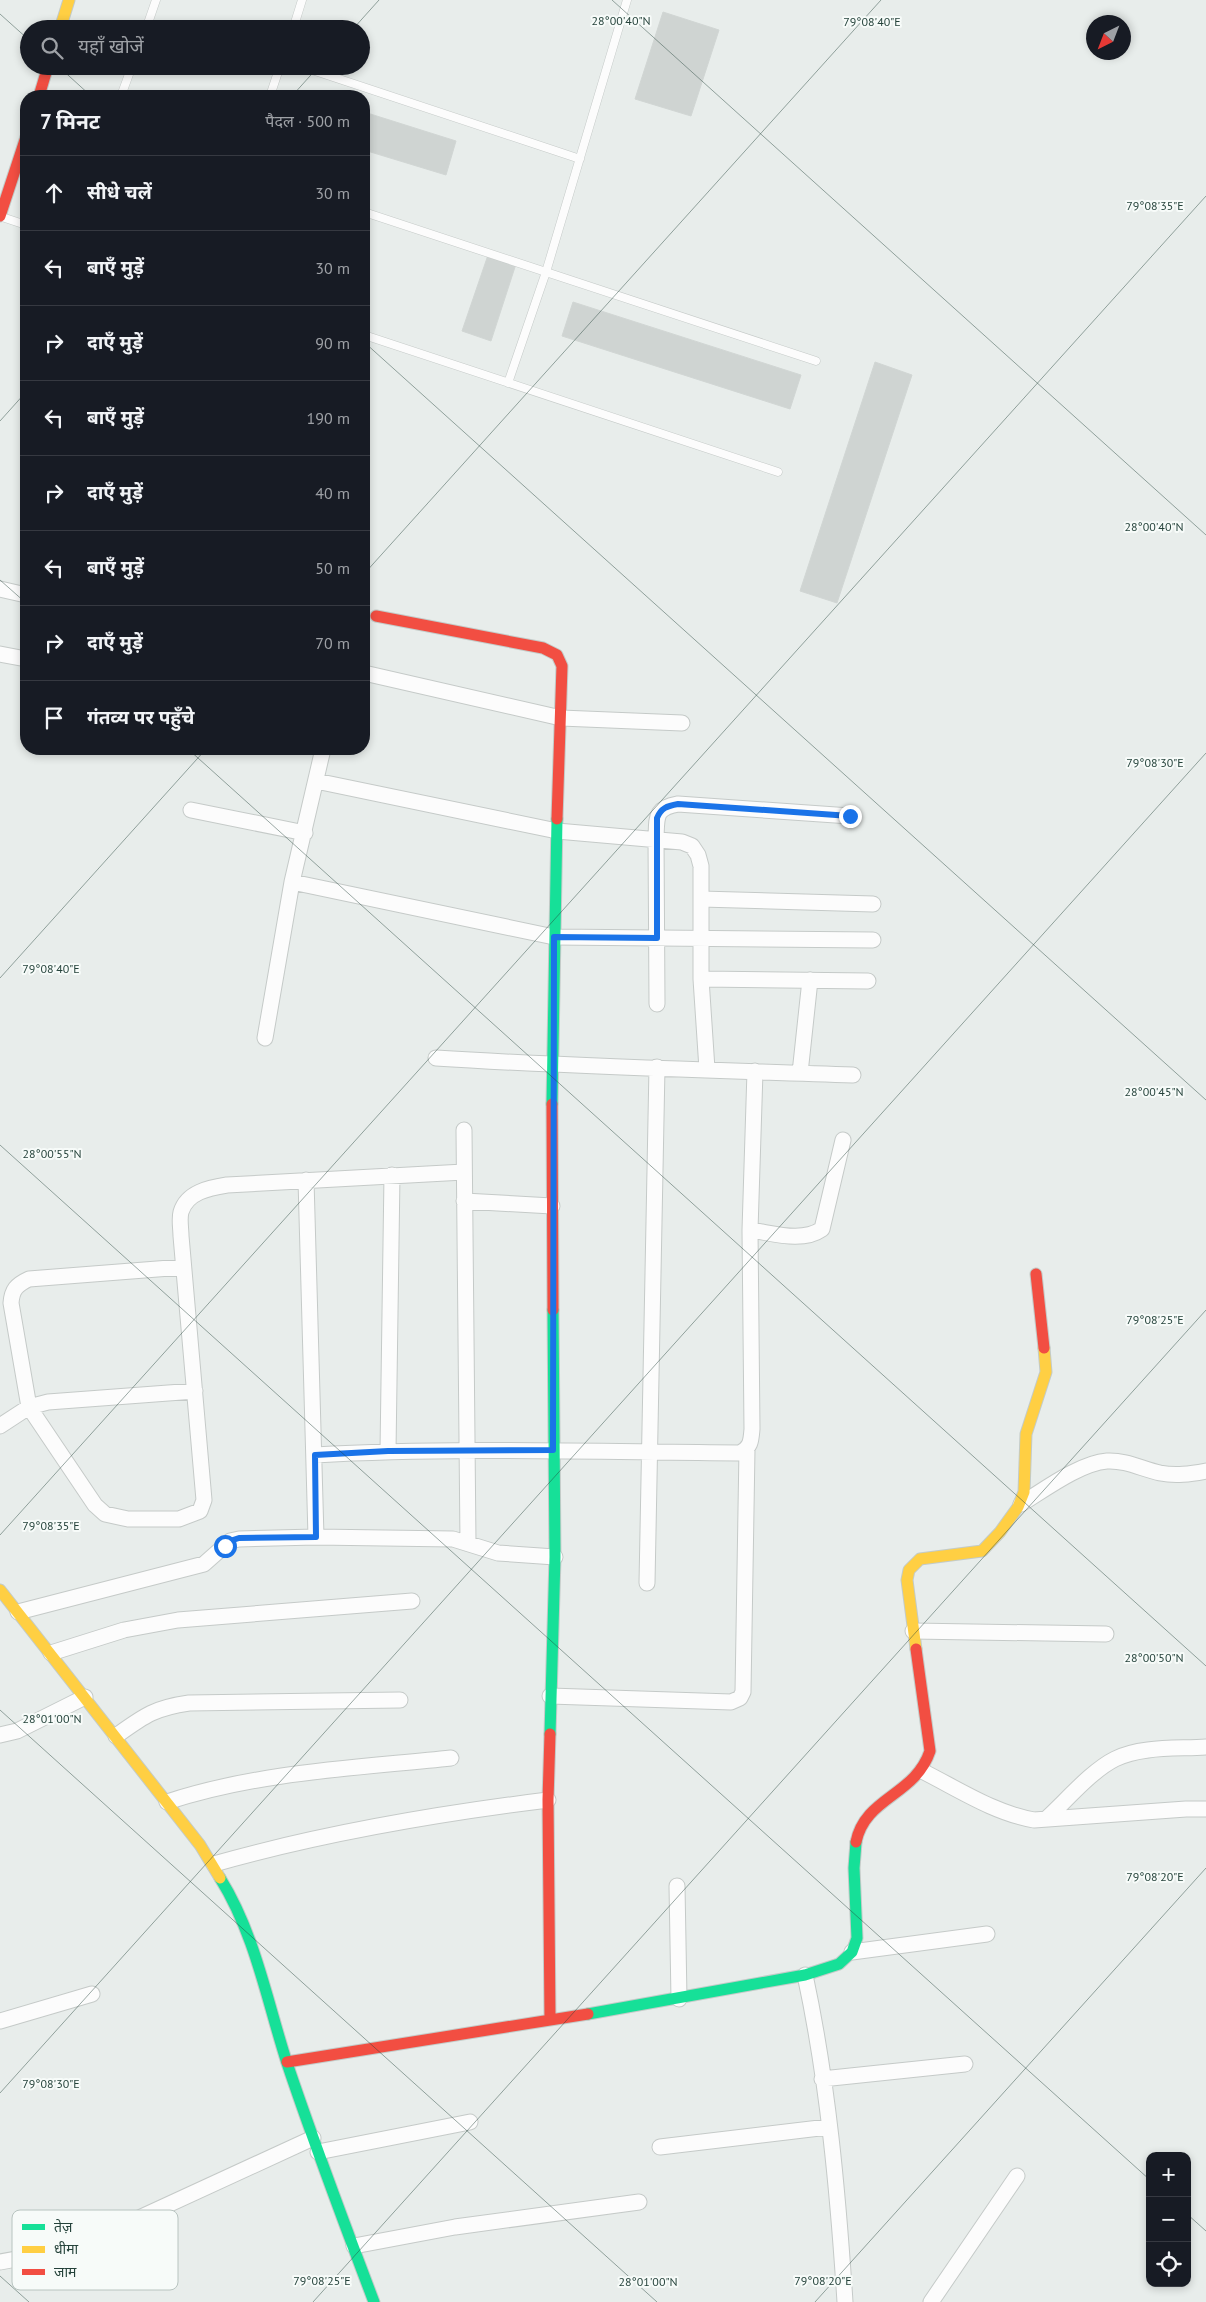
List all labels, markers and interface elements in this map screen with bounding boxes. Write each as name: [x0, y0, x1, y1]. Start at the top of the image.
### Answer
text: 28°00'40"N: [591, 13, 651, 28]
text: 79°08'40"E: [843, 14, 901, 29]
north arrow: [1086, 15, 1131, 60]
search box: [20, 20, 370, 75]
icon: search: [38, 34, 66, 62]
text: यहाँ खोजें: [78, 34, 144, 58]
text: 7 मिनट: [40, 108, 100, 135]
text: पैदल · 500 m: [265, 111, 350, 131]
icon: ahead: [40, 179, 68, 207]
text: सीधे चलें: [87, 180, 152, 204]
text: 30 m: [315, 183, 350, 203]
text: 79°08'35"E: [1126, 198, 1184, 213]
icon: left: [40, 254, 68, 282]
text: बाएँ मुड़ें: [87, 255, 144, 279]
text: 30 m: [315, 258, 350, 278]
icon: right: [40, 329, 68, 357]
text: दाएँ मुड़ें: [87, 330, 143, 354]
text: 90 m: [315, 333, 350, 353]
icon: left: [40, 404, 68, 432]
text: बाएँ मुड़ें: [87, 405, 144, 429]
text: 190 m: [307, 408, 350, 428]
icon: right: [40, 479, 68, 507]
text: दाएँ मुड़ें: [87, 480, 143, 504]
text: 40 m: [315, 483, 350, 503]
text: 28°00'40"N: [1124, 519, 1184, 534]
icon: left: [40, 554, 68, 582]
text: बाएँ मुड़ें: [87, 555, 144, 579]
text: 50 m: [315, 558, 350, 578]
icon: right: [40, 629, 68, 657]
text: दाएँ मुड़ें: [87, 630, 143, 654]
text: 70 m: [315, 633, 350, 653]
icon: arrive: [40, 704, 68, 732]
text: गंतव्य पर पहुँचे: [87, 705, 194, 729]
text: 79°08'30"E: [1126, 755, 1184, 770]
route end: [839, 805, 862, 828]
text: 79°08'40"E: [22, 961, 80, 976]
text: 28°00'45"N: [1124, 1084, 1184, 1099]
text: 28°00'55"N: [22, 1146, 82, 1161]
text: 79°08'25"E: [1126, 1312, 1184, 1327]
text: 79°08'35"E: [22, 1518, 80, 1533]
route start: [214, 1535, 237, 1558]
text: 28°00'50"N: [1124, 1650, 1184, 1665]
text: 28°01'00"N: [22, 1711, 82, 1726]
text: 79°08'20"E: [1126, 1869, 1184, 1884]
text: 79°08'30"E: [22, 2076, 80, 2091]
map controls: [1146, 2152, 1191, 2287]
button: +: [1146, 2152, 1191, 2197]
button: −: [1146, 2197, 1191, 2242]
legend: [12, 2210, 178, 2290]
text: तेज़: [54, 2218, 73, 2236]
text: धीमा: [54, 2240, 79, 2258]
button: locate: [1146, 2242, 1191, 2287]
text: जाम: [54, 2263, 77, 2281]
text: 79°08'25"E: [293, 2273, 351, 2288]
text: 79°08'20"E: [794, 2273, 852, 2288]
text: 28°01'00"N: [618, 2274, 678, 2289]

